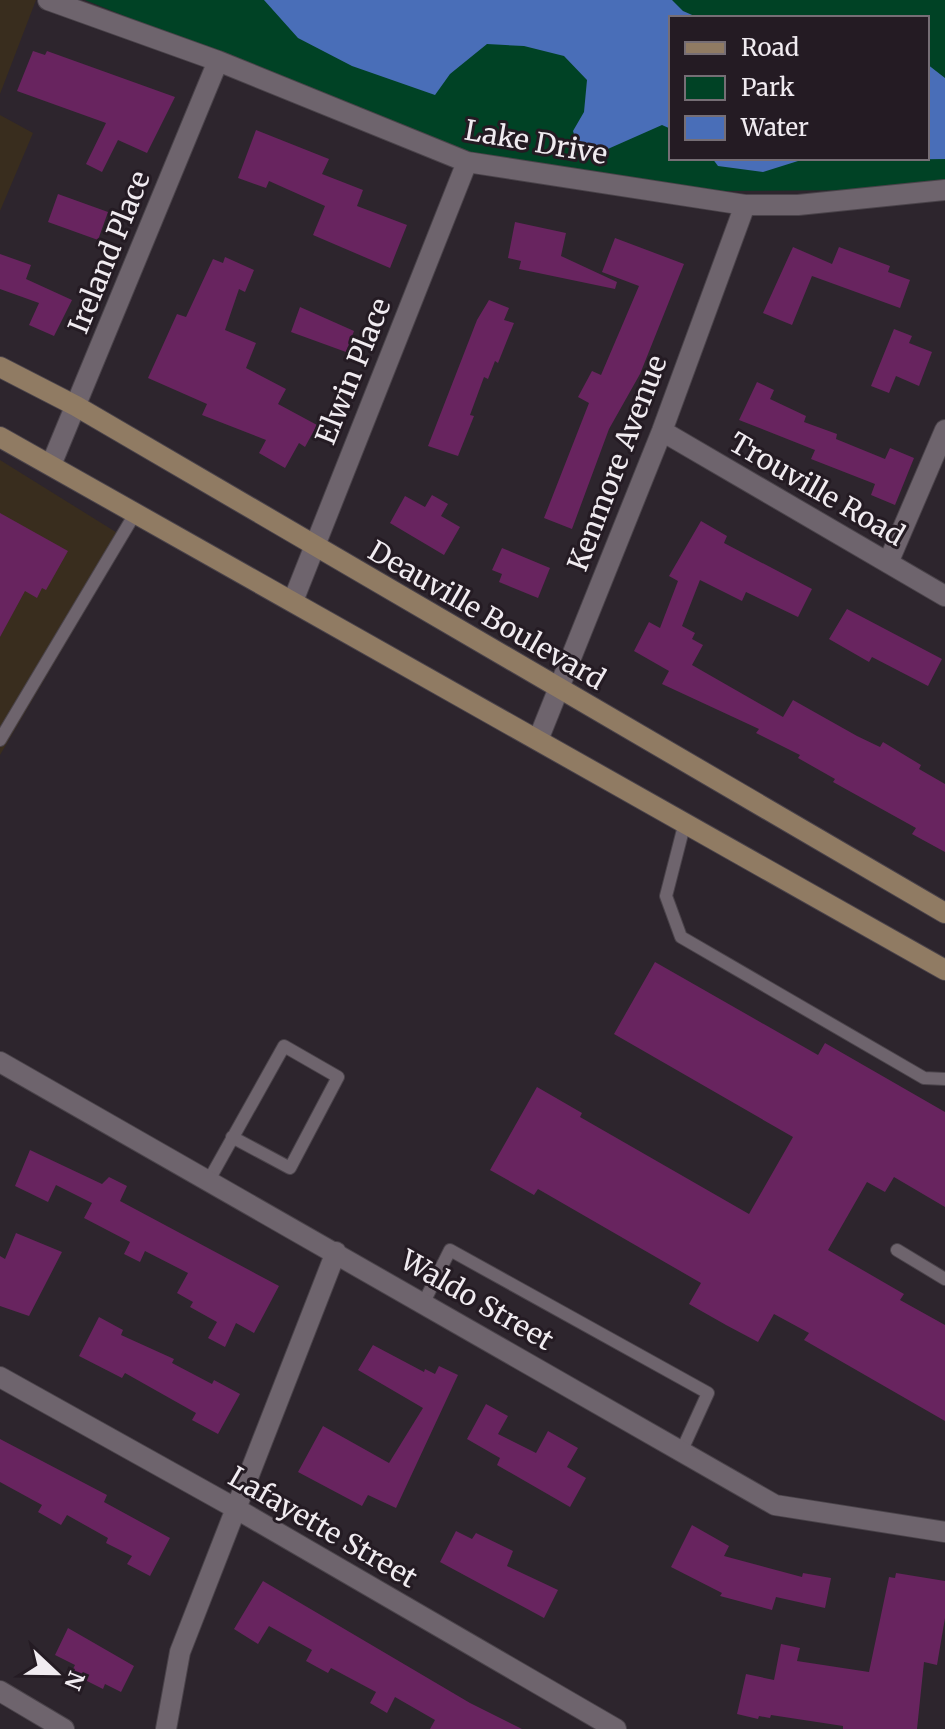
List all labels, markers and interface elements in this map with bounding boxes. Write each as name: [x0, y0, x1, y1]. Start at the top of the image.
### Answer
legend: [669, 16, 929, 160]
text: Road: [741, 32, 799, 63]
text: Park: [741, 72, 795, 103]
street label: Lake Drive: [462, 112, 610, 172]
text: Water: [740, 112, 809, 143]
street label: Ireland Place: [60, 165, 158, 339]
street label: Elwin Place: [307, 293, 399, 449]
street label: Kenmore Avenue: [559, 350, 675, 576]
street label: Trouville Road: [723, 424, 911, 554]
street label: Deauville Boulevard: [362, 532, 612, 698]
street label: Waldo Street: [393, 1241, 560, 1358]
street label: Lafayette Street: [222, 1458, 424, 1596]
north arrow: [16, 1633, 96, 1713]
text: N: [58, 1667, 91, 1694]

